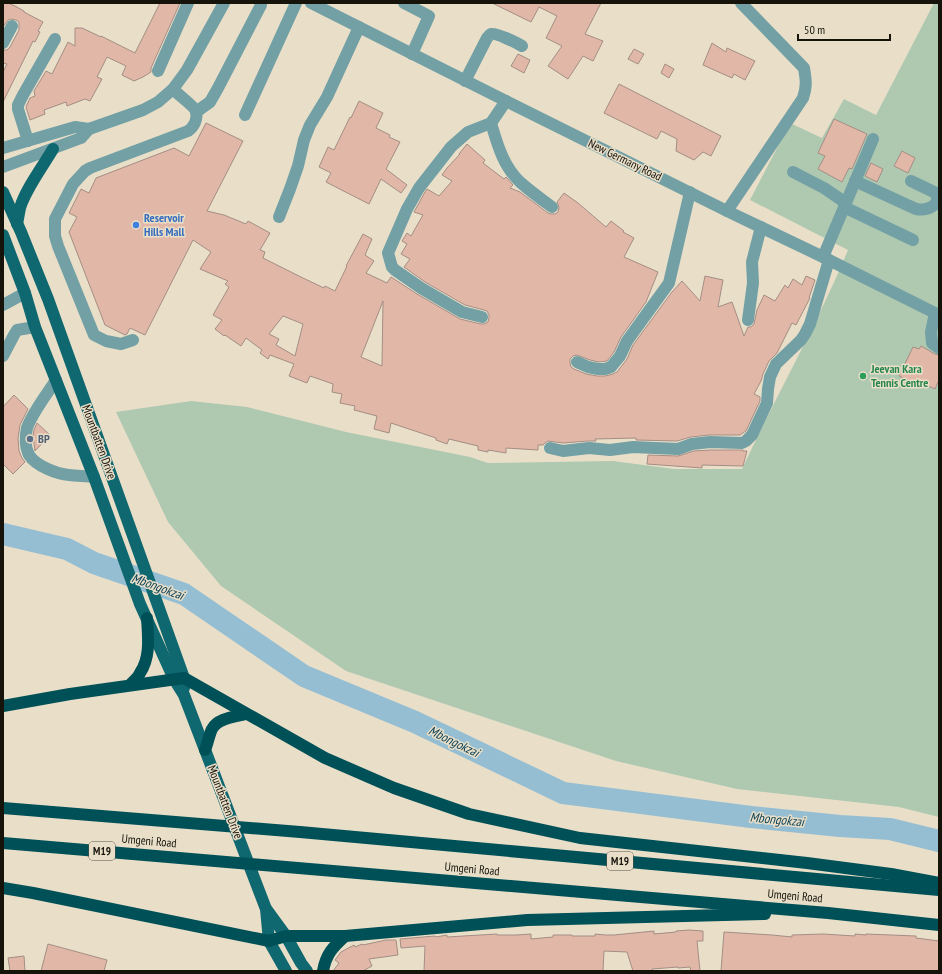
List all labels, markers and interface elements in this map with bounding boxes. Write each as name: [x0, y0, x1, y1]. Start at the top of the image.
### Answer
scale bar: [798, 16, 890, 42]
text: 50 m: [804, 22, 825, 37]
street label: New Germany Road: [586, 135, 664, 184]
place label: Reservoir Hills Mall: [144, 210, 184, 239]
marker: Reservoir Hills Mall: [131, 220, 141, 230]
place label: Jeevan Kara Tennis Centre: [870, 361, 928, 390]
marker: Jeevan Kara Tennis Centre: [858, 371, 868, 381]
street label: Mountbatten Drive: [79, 403, 120, 481]
place label: BP: [38, 431, 50, 446]
marker: BP: [25, 434, 35, 444]
water label: Mbongokzai: [129, 569, 188, 604]
water label: Mbongokzai: [426, 722, 484, 762]
street label: Mountbatten Drive: [205, 763, 246, 841]
water label: Mbongokzai: [749, 809, 807, 831]
street label: Umgeni Road: [121, 831, 177, 850]
road number: M19: [89, 842, 115, 860]
road number: M19: [607, 852, 633, 870]
street label: Umgeni Road: [444, 859, 500, 878]
street label: Umgeni Road: [767, 886, 823, 905]

